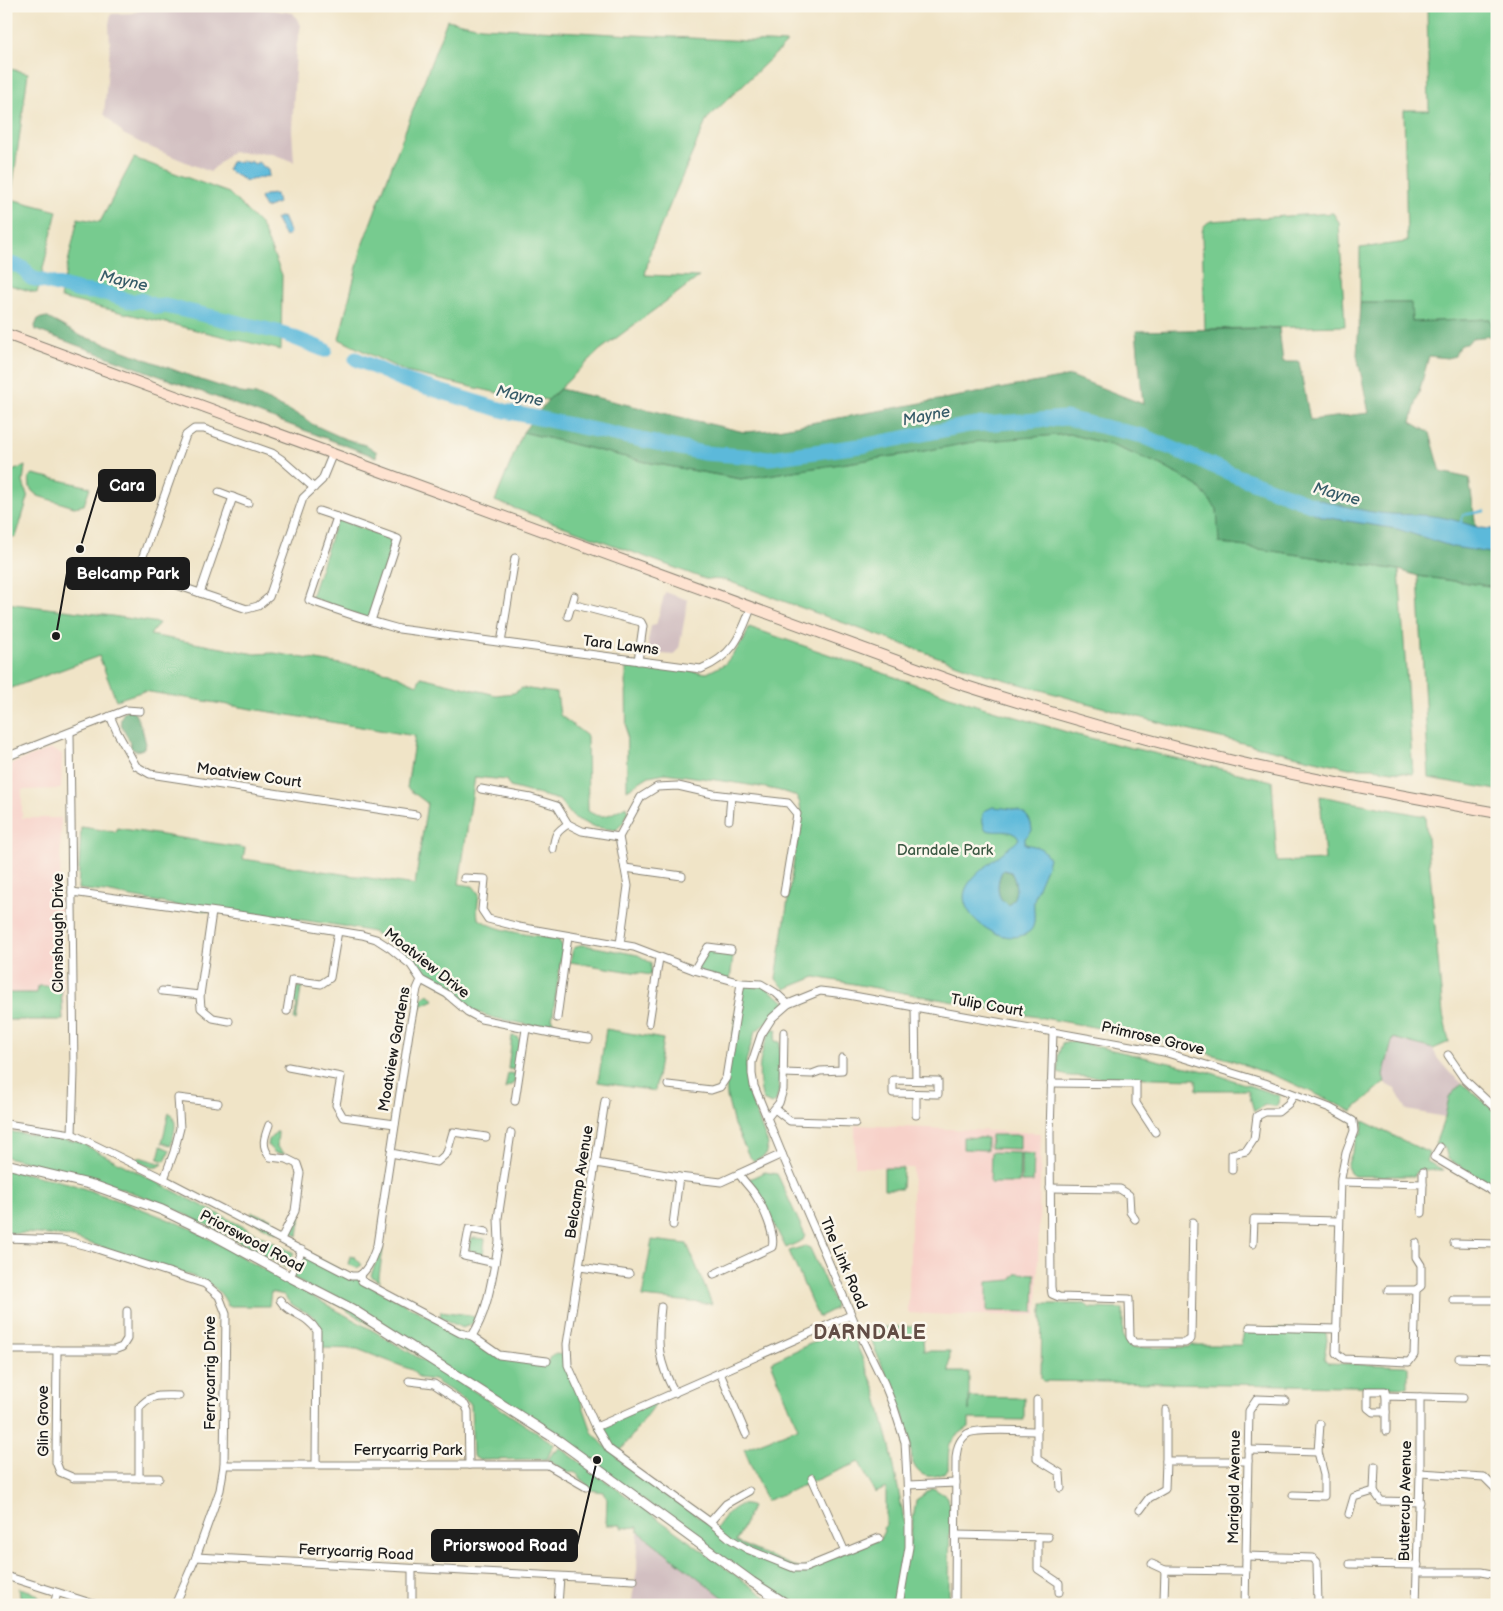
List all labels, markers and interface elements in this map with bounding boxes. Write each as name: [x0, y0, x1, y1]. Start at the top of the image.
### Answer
water label: Mayne: [98, 267, 149, 296]
water label: Mayne: [494, 382, 545, 411]
water label: Mayne: [901, 403, 952, 430]
callout: Cara: [99, 470, 155, 501]
text: Cara: [109, 477, 145, 496]
water label: Mayne: [1311, 479, 1362, 510]
callout: Belcamp Park: [67, 558, 189, 589]
text: Belcamp Park: [77, 565, 180, 584]
street label: Tara Lawns: [582, 631, 660, 660]
street label: Moatview Court: [195, 759, 303, 792]
park label: Darndale Park: [897, 841, 994, 860]
street label: Clonshaugh Drive: [49, 873, 68, 993]
street label: Moatview Drive: [380, 924, 473, 1003]
street label: Moatview Gardens: [374, 985, 415, 1113]
street label: Tulip Court: [949, 990, 1025, 1021]
street label: Primrose Grove: [1099, 1017, 1207, 1060]
street label: Belcamp Avenue: [561, 1124, 598, 1240]
street label: Priorswood Road: [196, 1206, 307, 1277]
street label: The Link Road: [816, 1214, 871, 1312]
street label: Ferrycarrig Drive: [201, 1316, 220, 1430]
district label: DARNDALE: [813, 1321, 927, 1345]
street label: Glin Grove: [34, 1385, 53, 1457]
street label: Marigold Avenue: [1224, 1430, 1245, 1544]
street label: Buttercup Avenue: [1395, 1440, 1416, 1562]
street label: Ferrycarrig Park: [354, 1441, 463, 1460]
callout: Priorswood Road: [432, 1530, 577, 1561]
text: Priorswood Road: [443, 1537, 567, 1556]
street label: Ferrycarrig Road: [298, 1540, 414, 1565]

